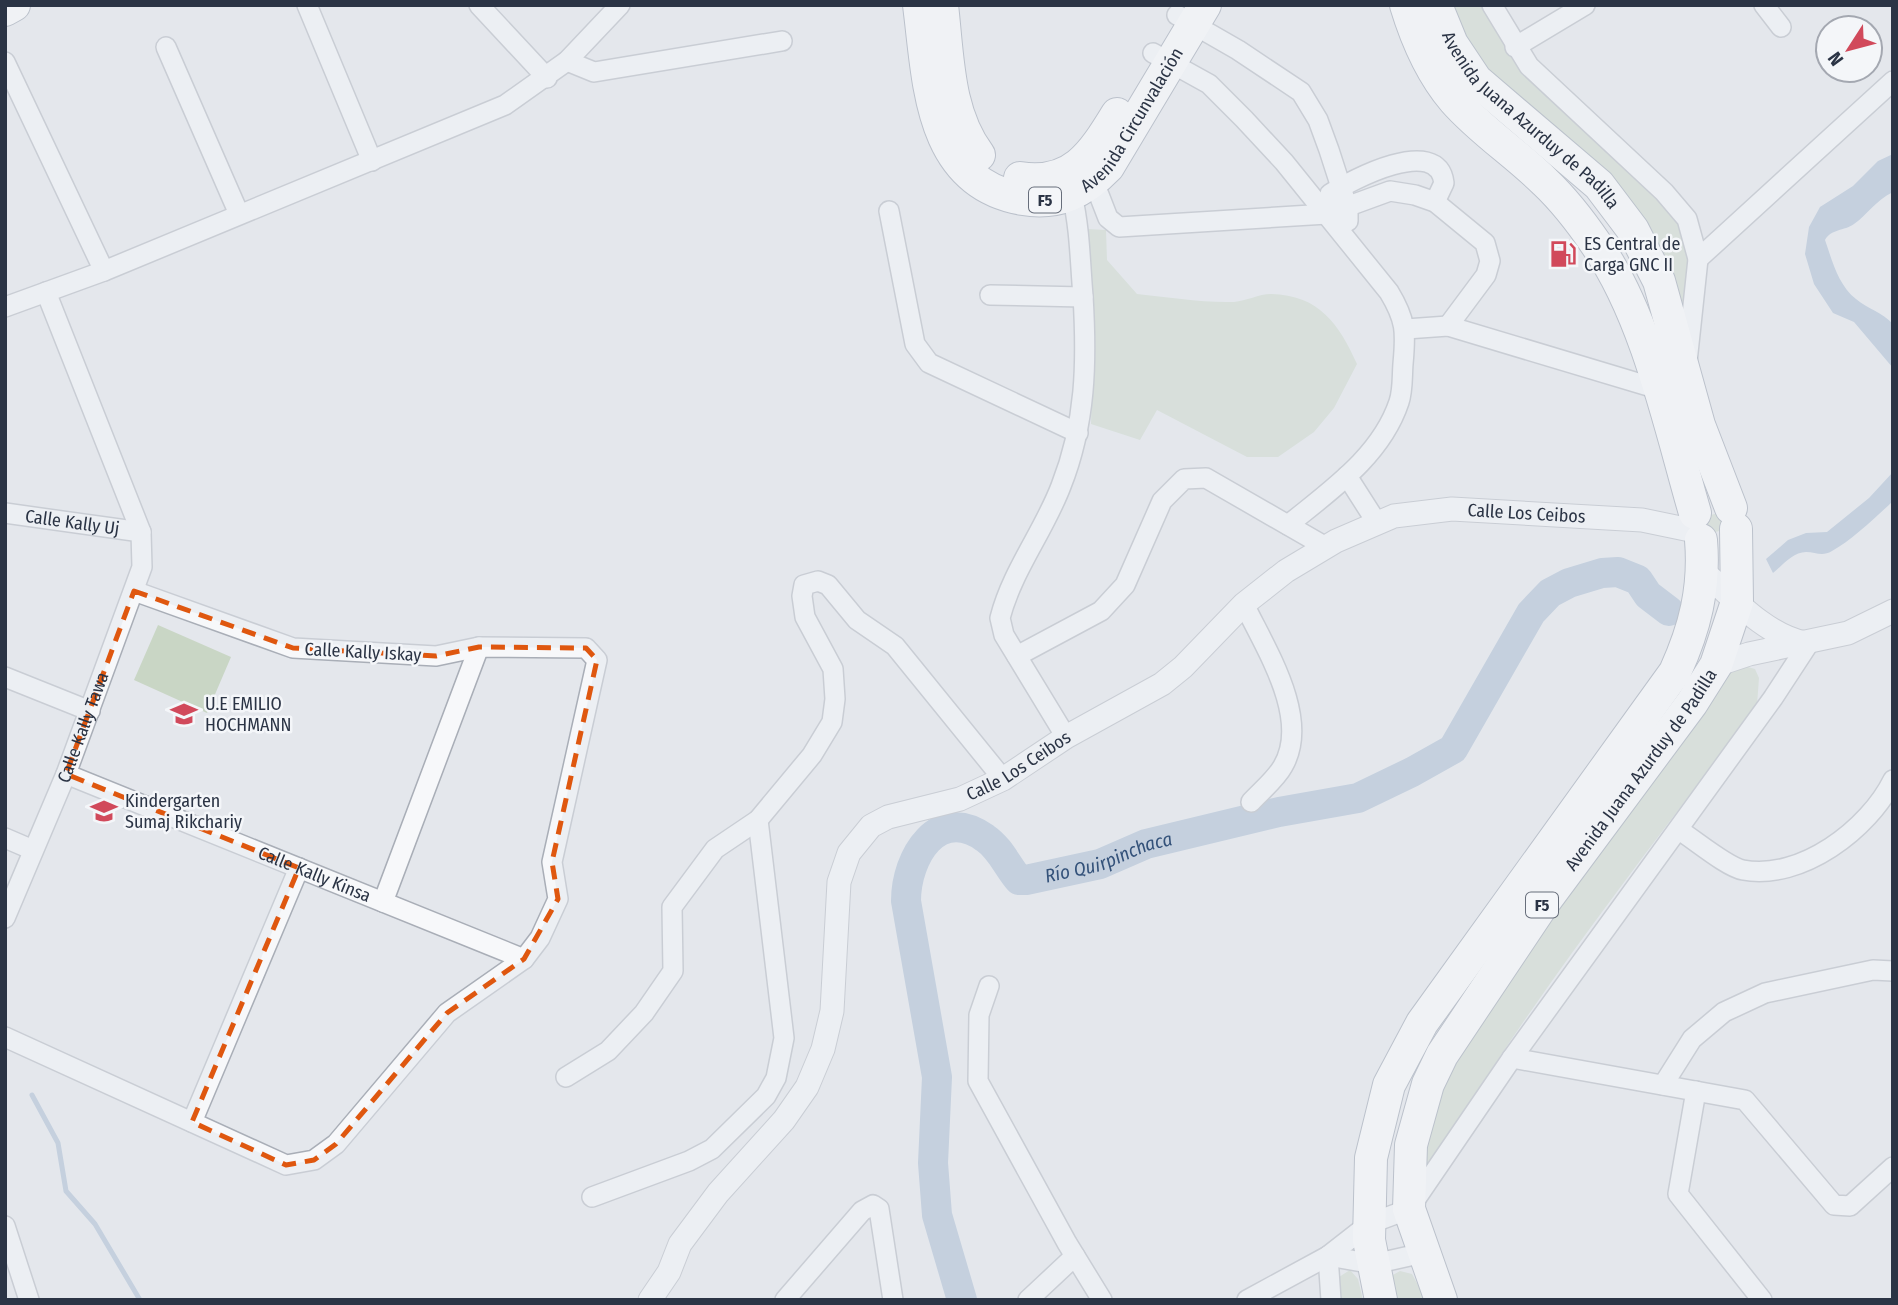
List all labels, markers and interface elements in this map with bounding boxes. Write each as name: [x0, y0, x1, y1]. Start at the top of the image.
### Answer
north arrow: [1814, 14, 1884, 84]
street label: Avenida Juana Azurduy de Padilla: [1437, 28, 1624, 213]
street label: Avenida Circunvalación: [1077, 44, 1188, 197]
text: N: [1823, 47, 1848, 70]
road number: F5: [1029, 188, 1061, 212]
place label: ES Central de Carga GNC II: [1584, 233, 1680, 276]
fuel station icon: ES Central de Carga GNC II: [1548, 239, 1578, 269]
street label: Calle Los Ceibos: [1467, 499, 1586, 528]
street label: Calle Kally Uj: [24, 505, 121, 540]
street label: Calle Kally Iskay: [304, 638, 422, 666]
street label: Avenida Juana Azurduy de Padilla: [1560, 665, 1722, 875]
street label: Calle Kally Tawa: [53, 669, 114, 786]
place label: U.E EMILIO HOCHMANN: [205, 693, 291, 736]
school or university icon: U.E EMILIO HOCHMANN: [169, 699, 199, 729]
street label: Calle Los Ceibos: [963, 726, 1075, 805]
place label: Kindergarten Sumaj Rikchariy: [125, 790, 242, 833]
school or university icon: Kindergarten Sumaj Rikchariy: [89, 796, 119, 826]
water label: Río Quirpinchaca: [1043, 827, 1174, 887]
street label: Calle Kally Kinsa: [255, 842, 374, 907]
road number: F5: [1526, 892, 1558, 917]

